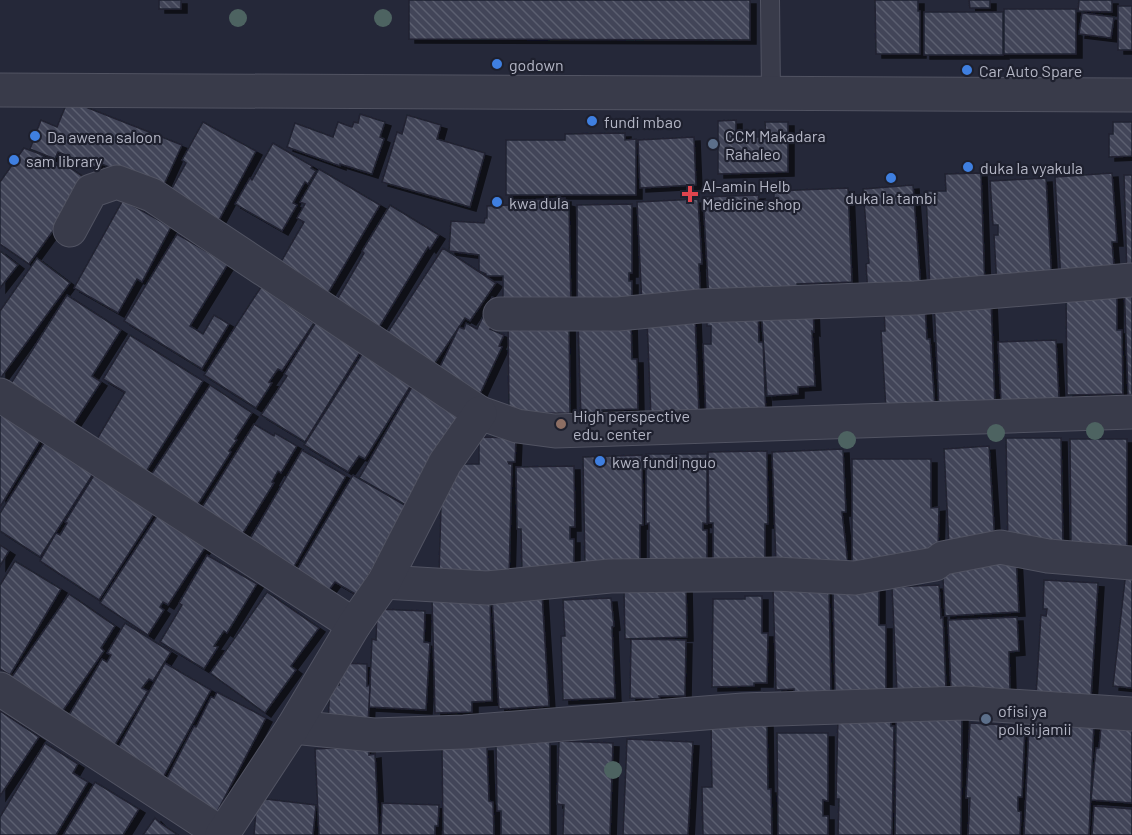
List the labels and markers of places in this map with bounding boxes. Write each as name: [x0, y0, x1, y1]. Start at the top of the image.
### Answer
place label: godown: [509, 55, 564, 74]
marker: godown: [490, 57, 504, 71]
place label: Car Auto Spare: [979, 61, 1082, 80]
marker: Car Auto Spare: [960, 63, 974, 77]
place label: fundi mbao: [604, 112, 682, 131]
marker: fundi mbao: [585, 114, 599, 128]
place label: CCM Makadara Rahaleo: [725, 126, 826, 163]
place label: Da awena saloon: [47, 127, 162, 146]
marker: Da awena saloon: [28, 129, 42, 143]
marker: CCM Makadara Rahaleo: [706, 137, 720, 151]
place label: sam library: [26, 151, 103, 170]
marker: sam library: [7, 153, 21, 167]
place label: duka la vyakula: [980, 158, 1083, 177]
marker: duka la vyakula: [961, 160, 975, 174]
marker: duka la tambi: [884, 171, 898, 185]
place label: Al-amin Helb Medicine shop: [702, 176, 801, 213]
marker: Al-amin Helb Medicine shop: [683, 187, 697, 201]
place label: duka la tambi: [845, 188, 937, 207]
place label: kwa dula: [509, 193, 569, 212]
marker: kwa dula: [490, 195, 504, 209]
place label: High perspective edu. center: [573, 406, 690, 443]
marker: High perspective edu. center: [554, 417, 568, 431]
place label: kwa fundi nguo: [612, 452, 716, 471]
marker: kwa fundi nguo: [593, 454, 607, 468]
place label: ofisi ya polisi jamii: [998, 701, 1072, 738]
marker: ofisi ya polisi jamii: [979, 712, 993, 726]

